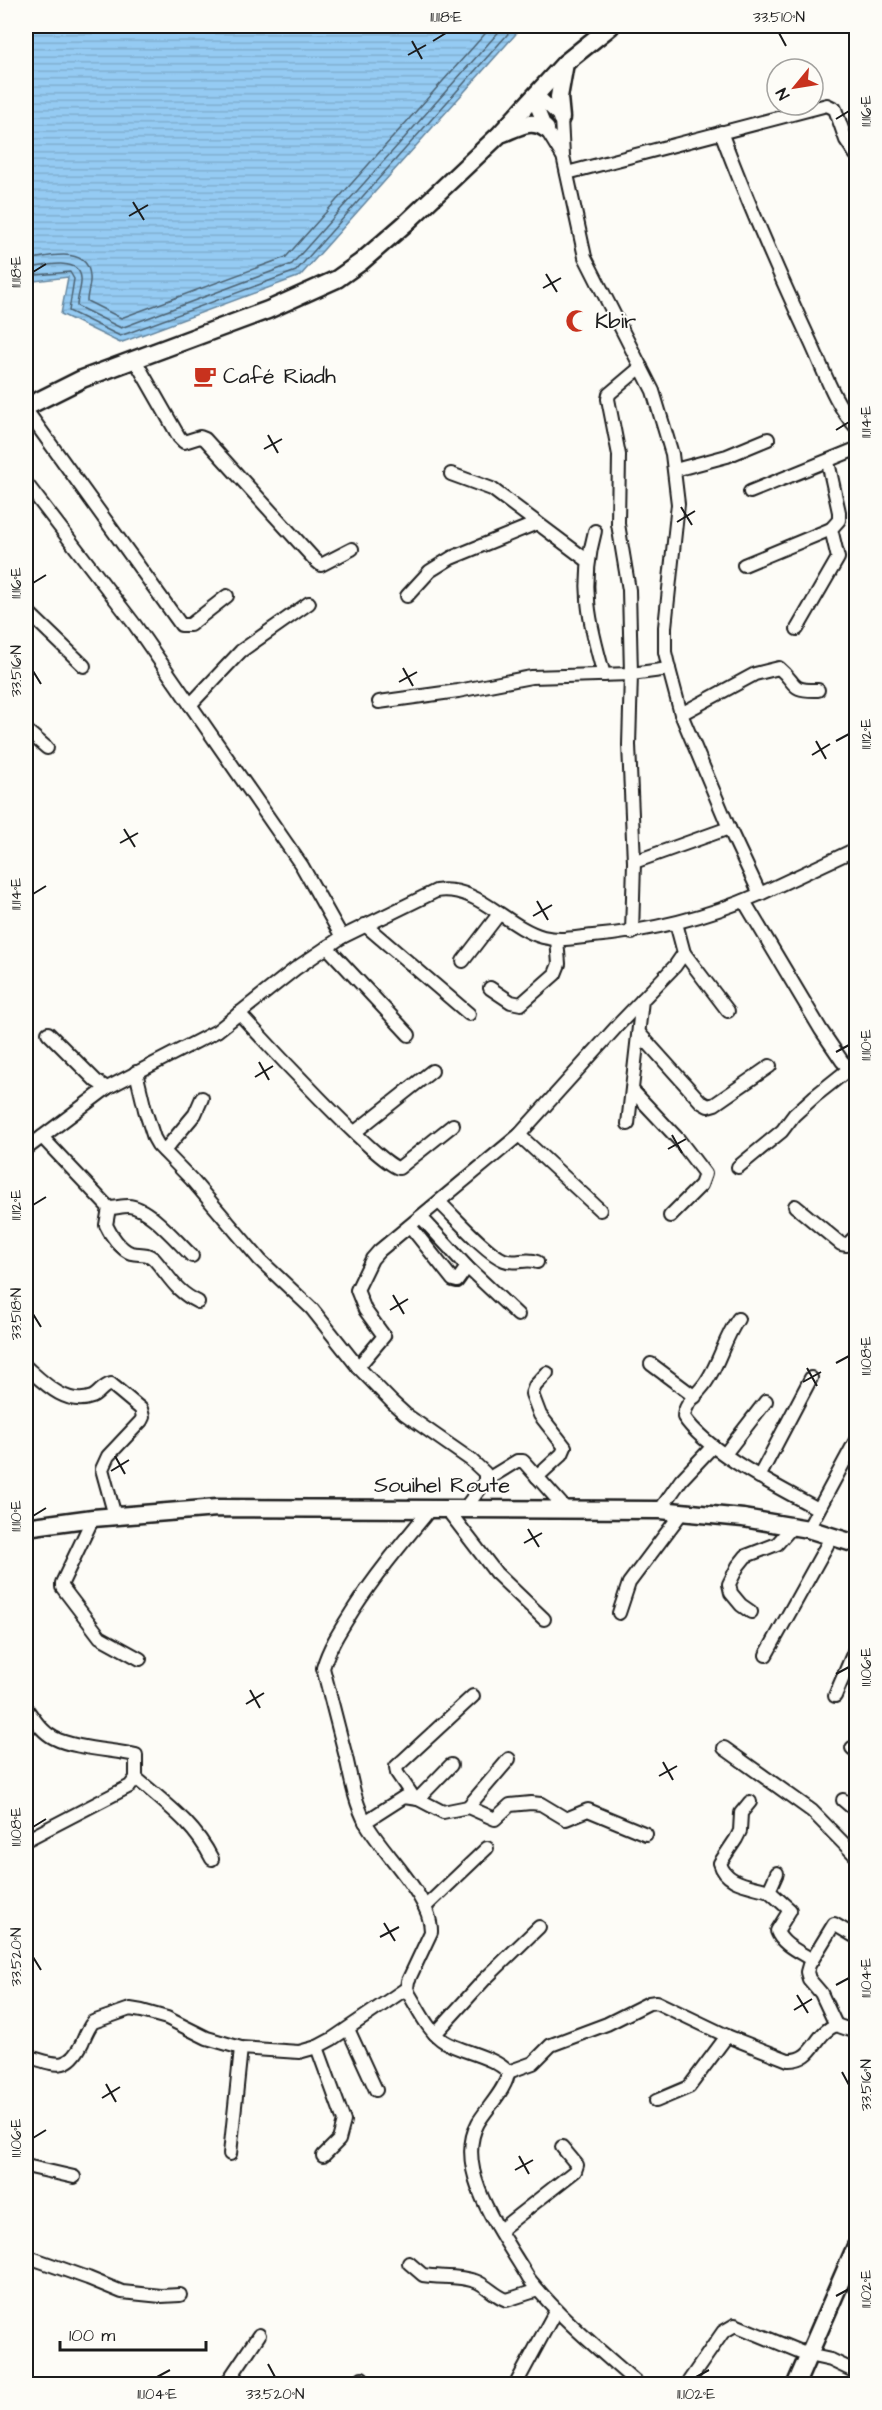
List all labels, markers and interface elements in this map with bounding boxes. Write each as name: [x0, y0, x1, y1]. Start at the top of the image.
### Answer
text: 11.118°E: [430, 7, 462, 28]
text: 33.510°N: [753, 7, 805, 28]
north arrow: [765, 57, 825, 117]
text: N: [771, 84, 795, 104]
text: 11.116°E: [856, 95, 877, 127]
text: 11.118°E: [6, 256, 27, 288]
place label: Kbir: [595, 306, 636, 337]
mosque icon: Kbir: [564, 308, 590, 334]
place label: Café Riadh: [223, 361, 336, 392]
cafe icon: Café Riadh: [192, 363, 218, 389]
text: 11.114°E: [856, 406, 877, 438]
text: 11.116°E: [6, 567, 27, 599]
text: 33.516°N: [6, 645, 27, 697]
text: 11.112°E: [856, 719, 877, 749]
text: 11.114°E: [6, 878, 27, 910]
text: 11.110°E: [856, 1029, 877, 1061]
text: 11.112°E: [6, 1190, 27, 1220]
text: 33.518°N: [6, 1288, 27, 1340]
text: 11.108°E: [856, 1336, 877, 1376]
street label: Souihel Route: [374, 1470, 510, 1501]
text: 11.110°E: [6, 1500, 27, 1532]
text: 11.106°E: [856, 1647, 877, 1686]
text: 11.108°E: [6, 1807, 27, 1847]
text: 33.520°N: [6, 1928, 27, 1986]
text: 11.104°E: [856, 1958, 877, 1998]
text: 33.516°N: [856, 2059, 877, 2111]
text: 11.106°E: [6, 2118, 27, 2157]
text: 11.102°E: [856, 2270, 877, 2308]
scale bar: [60, 2314, 206, 2352]
text: 100 m: [69, 2323, 115, 2348]
text: 11.104°E: [137, 2384, 177, 2405]
text: 33.520°N: [246, 2384, 304, 2405]
text: 11.102°E: [677, 2384, 715, 2405]

